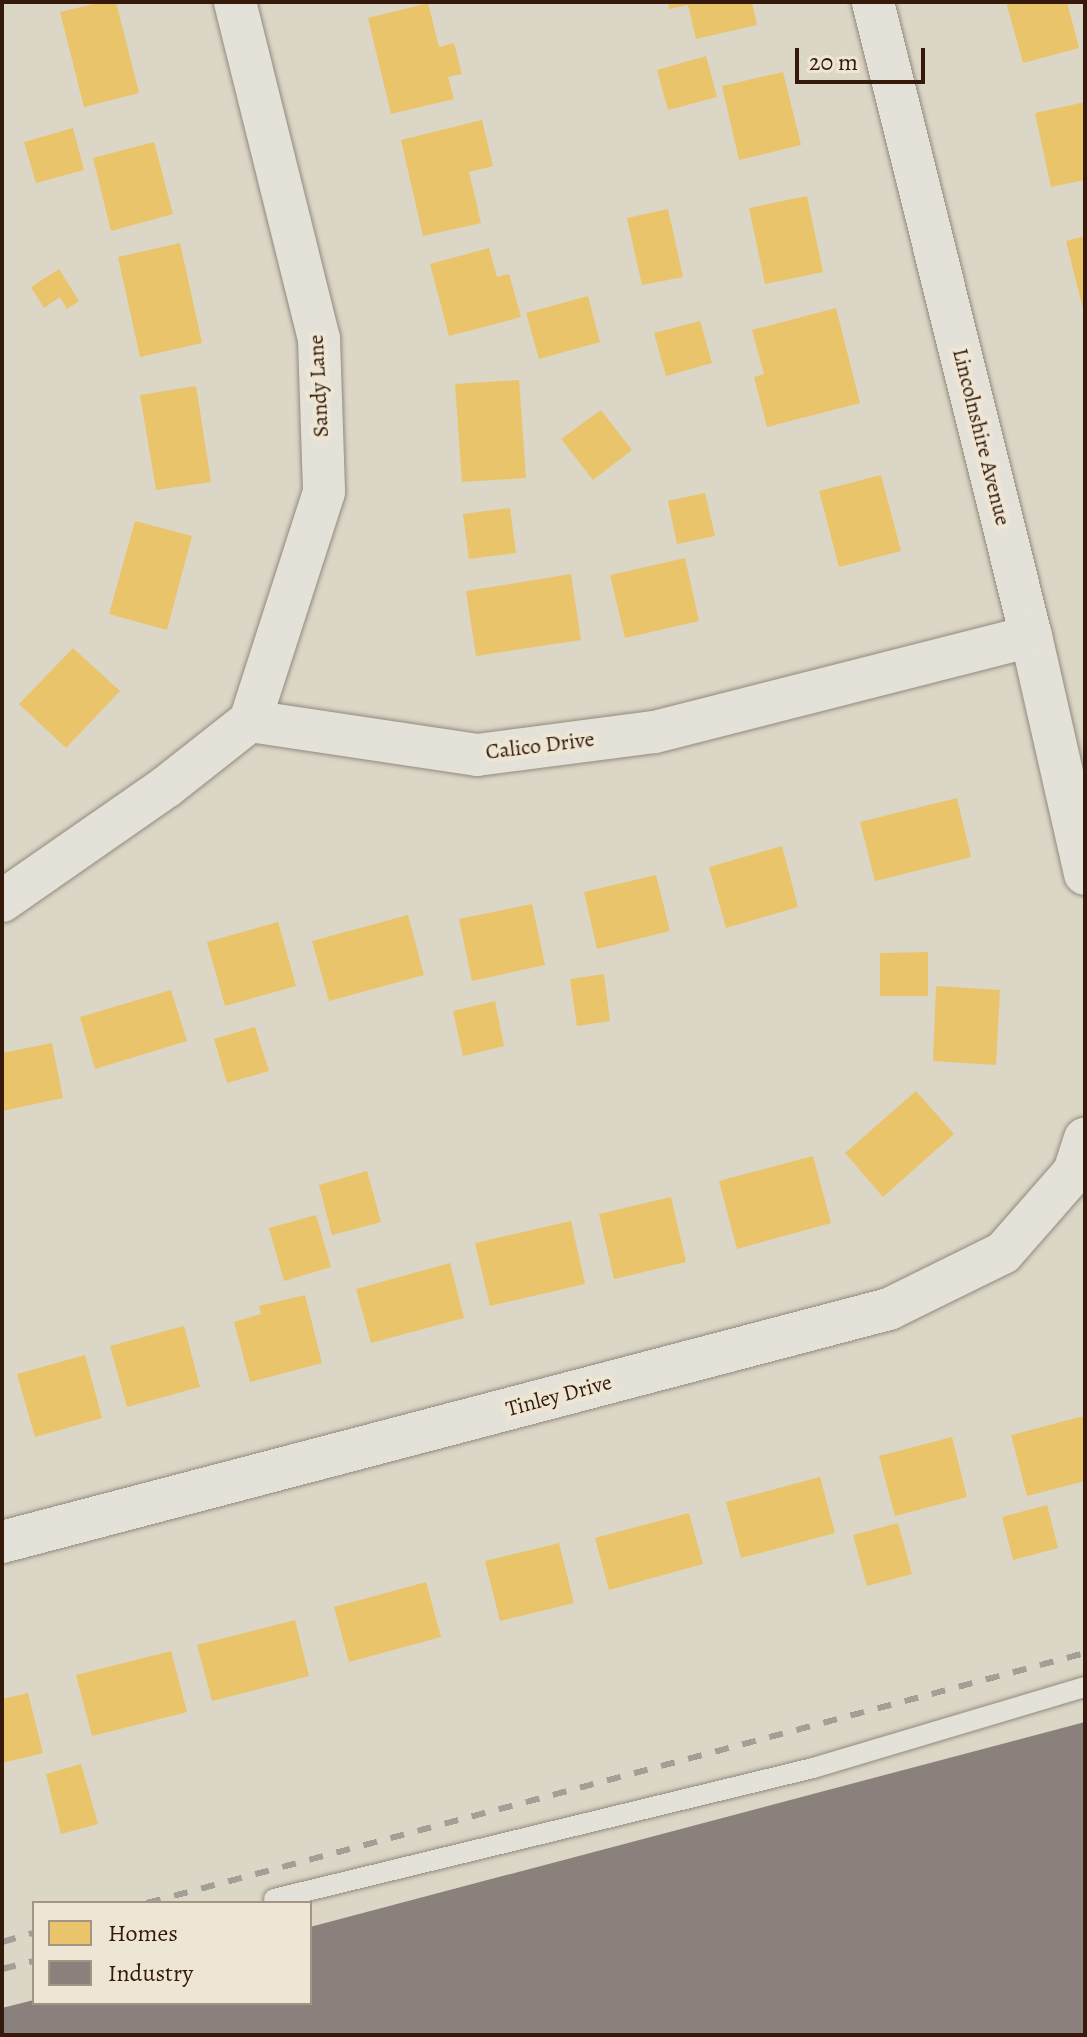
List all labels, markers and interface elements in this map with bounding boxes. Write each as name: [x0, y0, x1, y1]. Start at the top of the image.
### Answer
scale bar: [799, 32, 929, 82]
text: 20 m: [809, 46, 858, 78]
street label: Sandy Lane: [303, 334, 335, 438]
street label: Lincolnshire Avenue: [946, 346, 1016, 528]
street label: Calico Drive: [484, 726, 596, 766]
street label: Tinley Drive: [503, 1369, 615, 1423]
legend: [32, 1901, 312, 2005]
text: Homes: [108, 1917, 178, 1949]
text: Industry: [108, 1957, 193, 1989]

